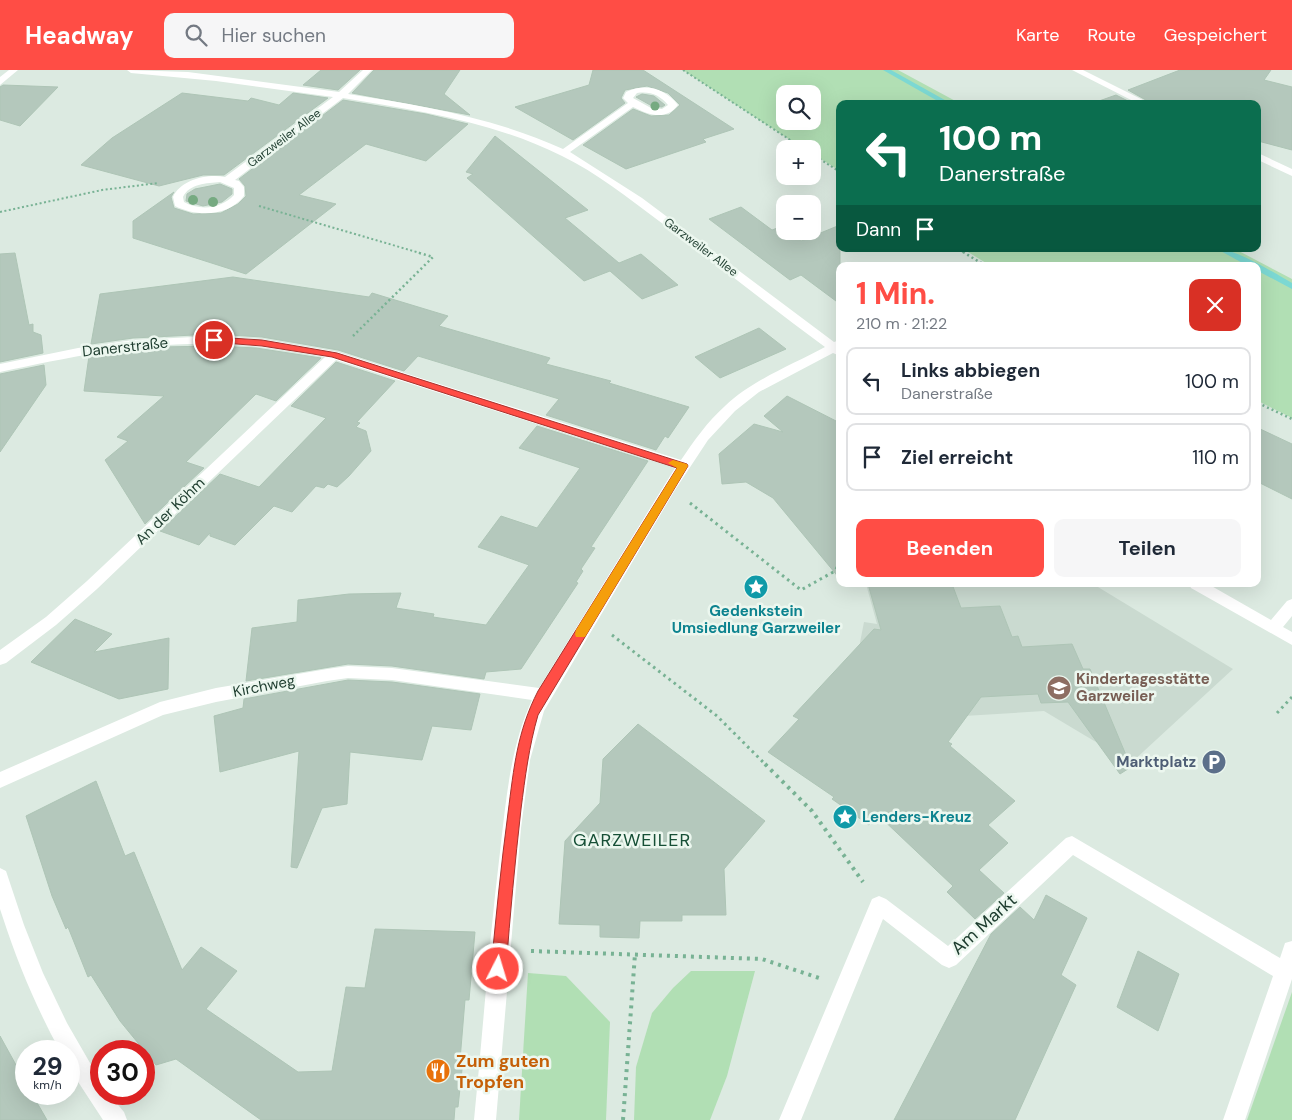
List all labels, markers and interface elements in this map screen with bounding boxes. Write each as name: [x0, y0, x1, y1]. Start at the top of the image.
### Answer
search box: [164, 13, 514, 58]
text: Headway: [25, 20, 134, 51]
icon: search: [182, 21, 210, 49]
text: Hier suchen: [222, 23, 326, 48]
text: Karte: [1016, 23, 1060, 47]
text: Route: [1088, 23, 1136, 47]
text: Gespeichert: [1164, 23, 1267, 47]
map controls: [776, 85, 821, 240]
button: search: [776, 85, 821, 130]
street label: Garzweiler Allee: [244, 105, 324, 171]
text: 100 m: [939, 115, 1042, 161]
icon: left: [856, 120, 921, 185]
button: +: [776, 140, 821, 185]
text: Danerstraße: [939, 159, 1065, 188]
button: −: [776, 195, 821, 240]
street label: Garzweiler Allee: [661, 214, 741, 280]
icon: arrive: [911, 215, 939, 243]
text: Dann: [856, 217, 901, 242]
text: 1 Min.: [856, 274, 935, 313]
button: close: [1189, 279, 1241, 331]
text: 210 m · 21:22: [856, 313, 947, 334]
pin: [193, 319, 235, 361]
icon: arrive: [200, 326, 228, 354]
street label: Danerstraße: [81, 333, 169, 361]
text: Links abbiegen: [901, 358, 1040, 383]
icon: left: [858, 367, 886, 395]
text: 100 m: [1185, 369, 1239, 394]
text: Danerstraße: [901, 383, 993, 404]
icon: arrive: [858, 443, 886, 471]
text: Ziel erreicht: [901, 445, 1013, 470]
text: 110 m: [1192, 445, 1239, 470]
street label: An der Köhm: [131, 473, 209, 549]
button: Beenden: [856, 519, 1044, 577]
button: Teilen: [1054, 519, 1241, 577]
place icon: Gedenkstein Umsiedlung Garzweiler: [743, 574, 769, 600]
place label: Gedenkstein Umsiedlung Garzweiler: [672, 601, 840, 638]
place label: Kindertagesstätte Garzweiler: [1076, 669, 1210, 706]
street label: Kirchweg: [231, 670, 297, 702]
school or university icon: Kindertagesstätte Garzweiler: [1046, 675, 1072, 701]
parking icon: Marktplatz: [1201, 749, 1227, 775]
place label: Marktplatz: [1116, 752, 1196, 772]
place icon: Lenders-Kreuz: [832, 804, 858, 830]
place label: Lenders-Kreuz: [862, 807, 971, 827]
district label: GARZWEILER: [573, 828, 691, 852]
street label: Am Markt: [946, 888, 1022, 960]
position arrow: [471, 942, 523, 994]
speed limit sign: 30: [90, 1040, 155, 1105]
place label: Zum guten Tropfen: [456, 1049, 550, 1094]
text: 29: [32, 1050, 63, 1083]
restaurant icon: Zum guten Tropfen: [425, 1058, 451, 1084]
text: km/h: [33, 1077, 62, 1093]

